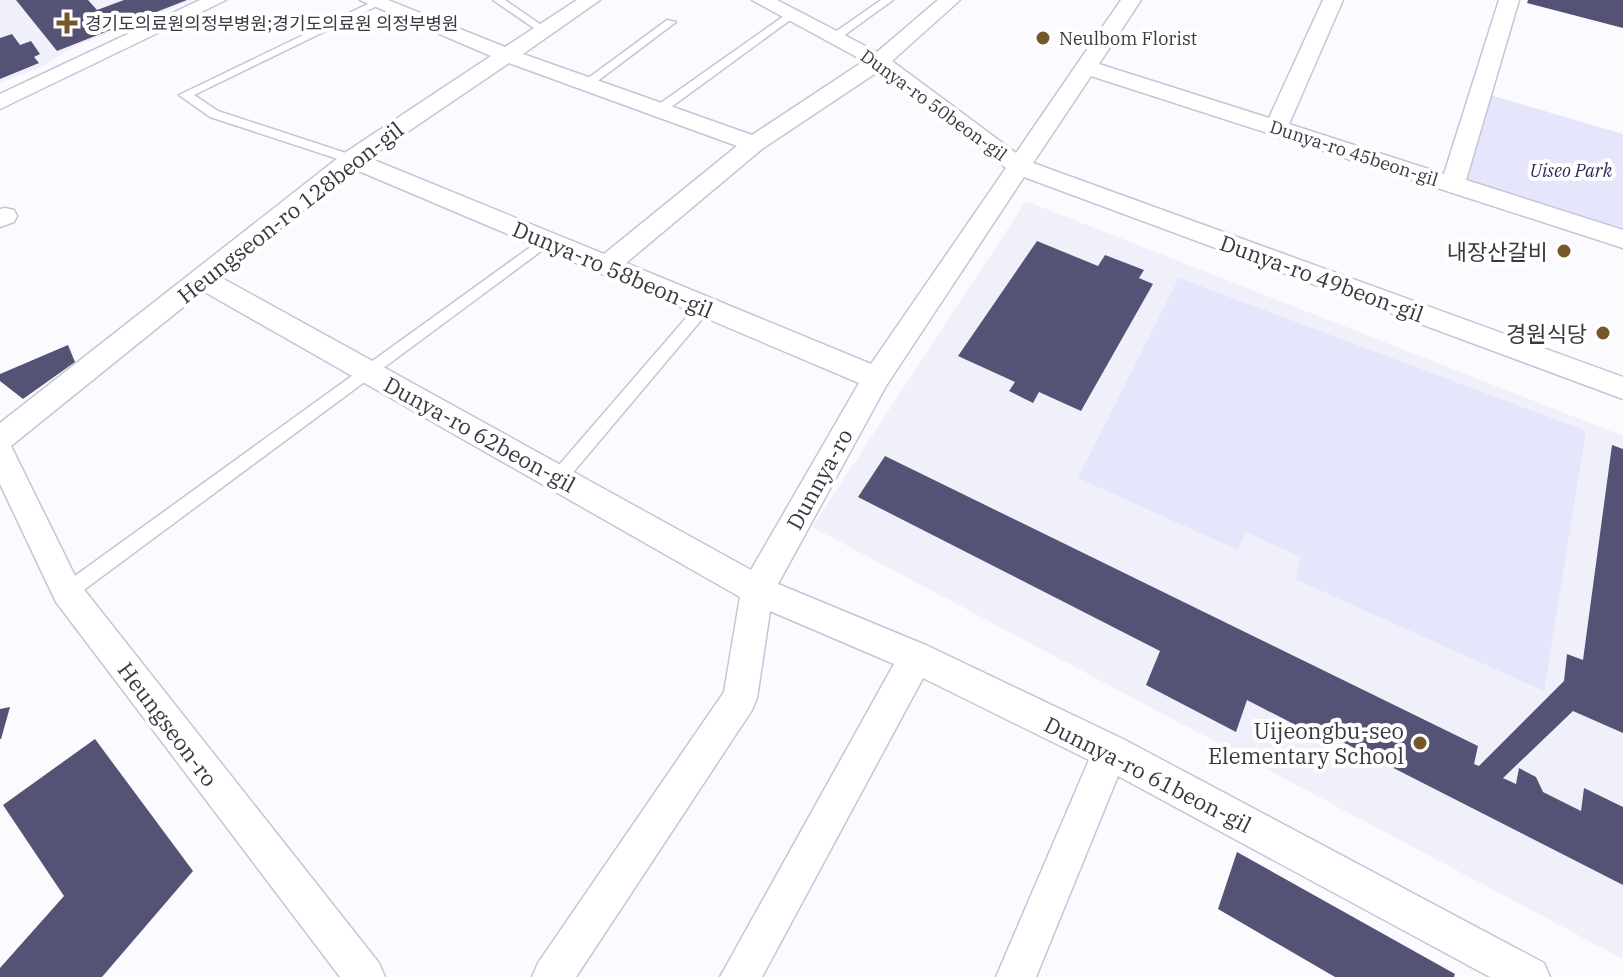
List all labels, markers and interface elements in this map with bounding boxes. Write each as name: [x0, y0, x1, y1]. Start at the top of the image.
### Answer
marker: 경기도의료원의정부병원;경기도의료원 의정부병원: [56, 12, 78, 34]
place label: 경기도의료원의정부병원;경기도의료원 의정부병원: [85, 12, 459, 35]
place label: Neulbom Florist: [1059, 27, 1197, 50]
marker: Neulbom Florist: [1034, 29, 1052, 47]
street label: Dunya-ro 50beon-gil: [856, 44, 1012, 166]
street label: Heungseon-ro 128beon-gil: [171, 115, 409, 309]
street label: Dunya-ro 45beon-gil: [1267, 115, 1441, 191]
park label: Uiseo Park: [1530, 159, 1613, 182]
street label: Dunya-ro 58beon-gil: [509, 214, 717, 324]
street label: Dunya-ro 49beon-gil: [1216, 228, 1428, 328]
place label: 내장산갈비: [1447, 237, 1548, 266]
marker: 내장산갈비: [1555, 242, 1573, 260]
place label: 경원식당: [1506, 319, 1587, 348]
marker: 경원식당: [1594, 324, 1612, 342]
street label: Dunya-ro 62beon-gil: [379, 369, 581, 499]
street label: Dunnya-ro: [779, 423, 859, 535]
street label: Heungseon-ro: [112, 656, 224, 792]
street label: Dunnya-ro 61beon-gil: [1040, 709, 1256, 839]
place label: Uijeongbu-seo Elementary School: [1208, 716, 1404, 770]
marker: Uijeongbu-seo Elementary School: [1411, 734, 1429, 752]

